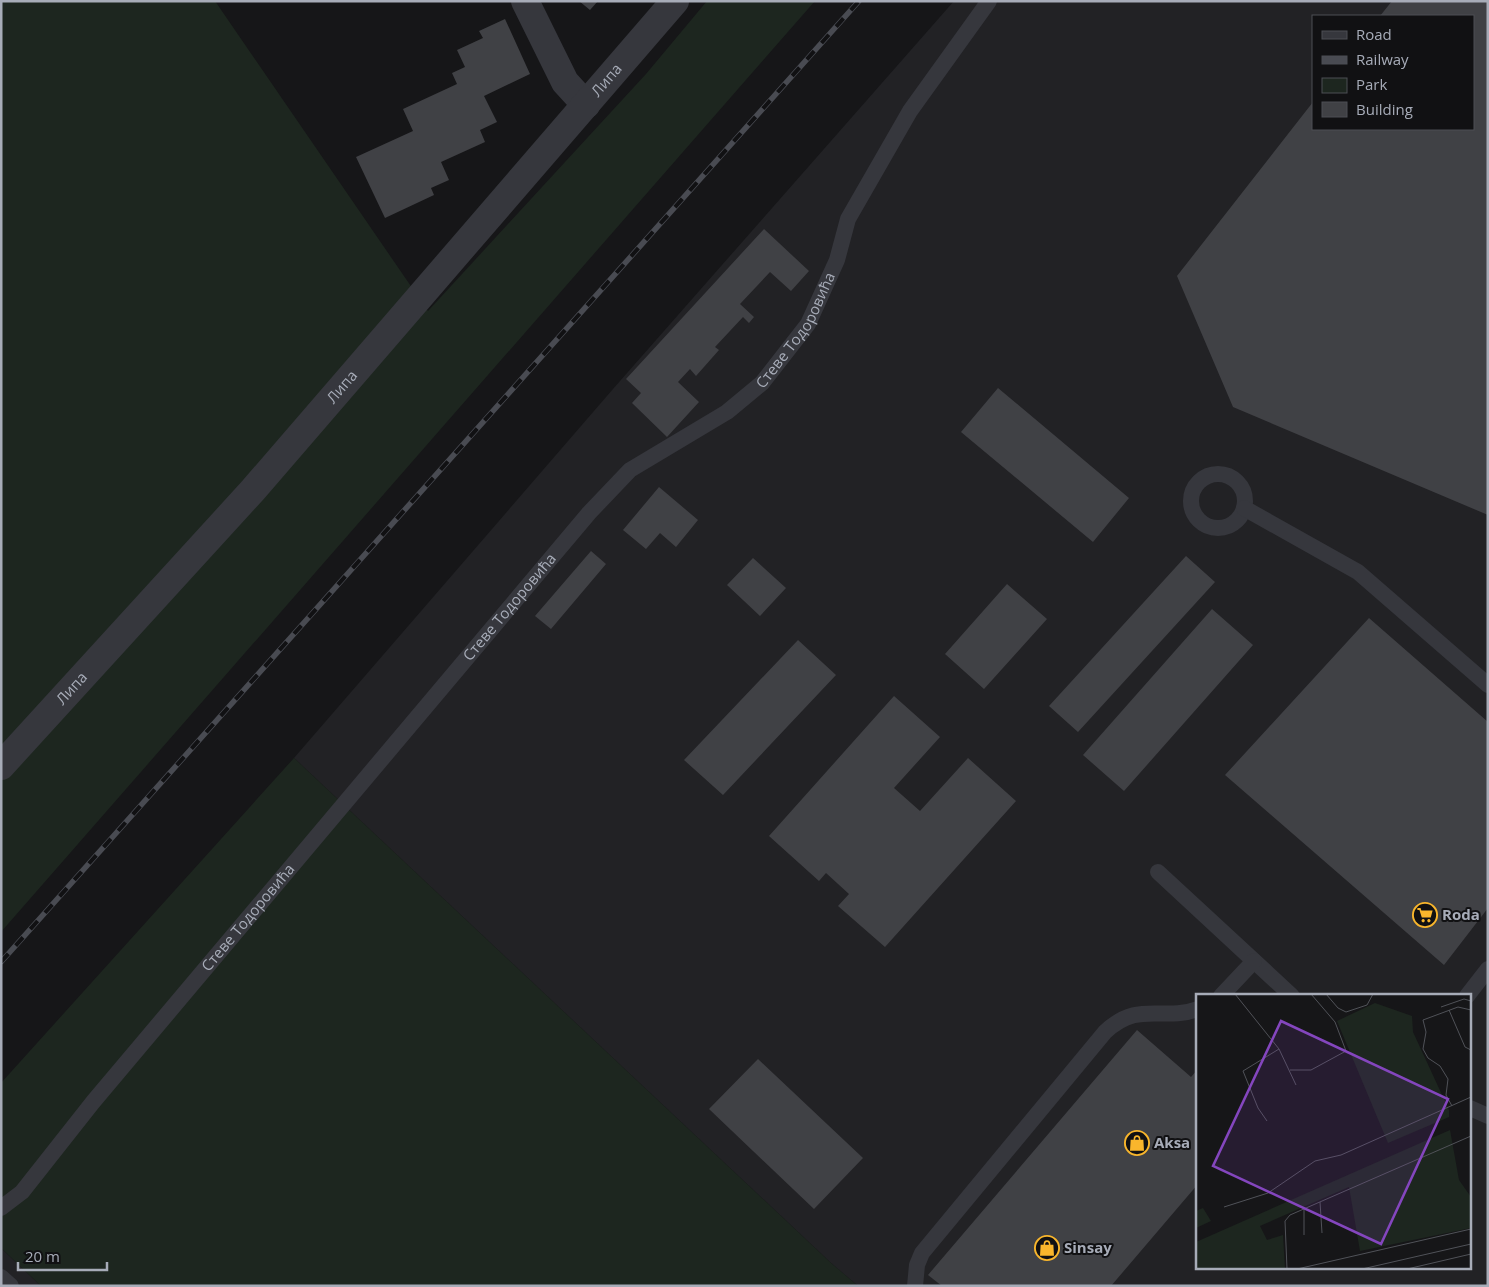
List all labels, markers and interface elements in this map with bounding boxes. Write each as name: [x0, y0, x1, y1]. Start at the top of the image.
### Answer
legend: [1312, 15, 1474, 130]
text: Road: [1356, 24, 1392, 44]
text: Railway: [1356, 49, 1409, 69]
street label: Липа: [586, 59, 626, 100]
text: Park: [1356, 74, 1387, 94]
text: Building: [1356, 99, 1413, 119]
street label: Стеве Тодоровића: [751, 269, 839, 392]
street label: Липа: [321, 365, 361, 407]
street label: Стеве Тодоровића: [458, 548, 560, 664]
street label: Липа: [51, 667, 91, 708]
street label: Стеве Тодоровића: [196, 859, 299, 975]
supermarket icon: Roda: [1412, 902, 1438, 928]
place label: Roda: [1442, 904, 1480, 924]
inset map: [1196, 994, 1472, 1270]
shop icon: Aksa: [1124, 1130, 1150, 1156]
place label: Aksa: [1154, 1132, 1190, 1152]
shop icon: Sinsay: [1034, 1235, 1060, 1261]
place label: Sinsay: [1064, 1237, 1112, 1257]
scale bar: [18, 1240, 106, 1272]
text: 20 m: [25, 1246, 60, 1266]

